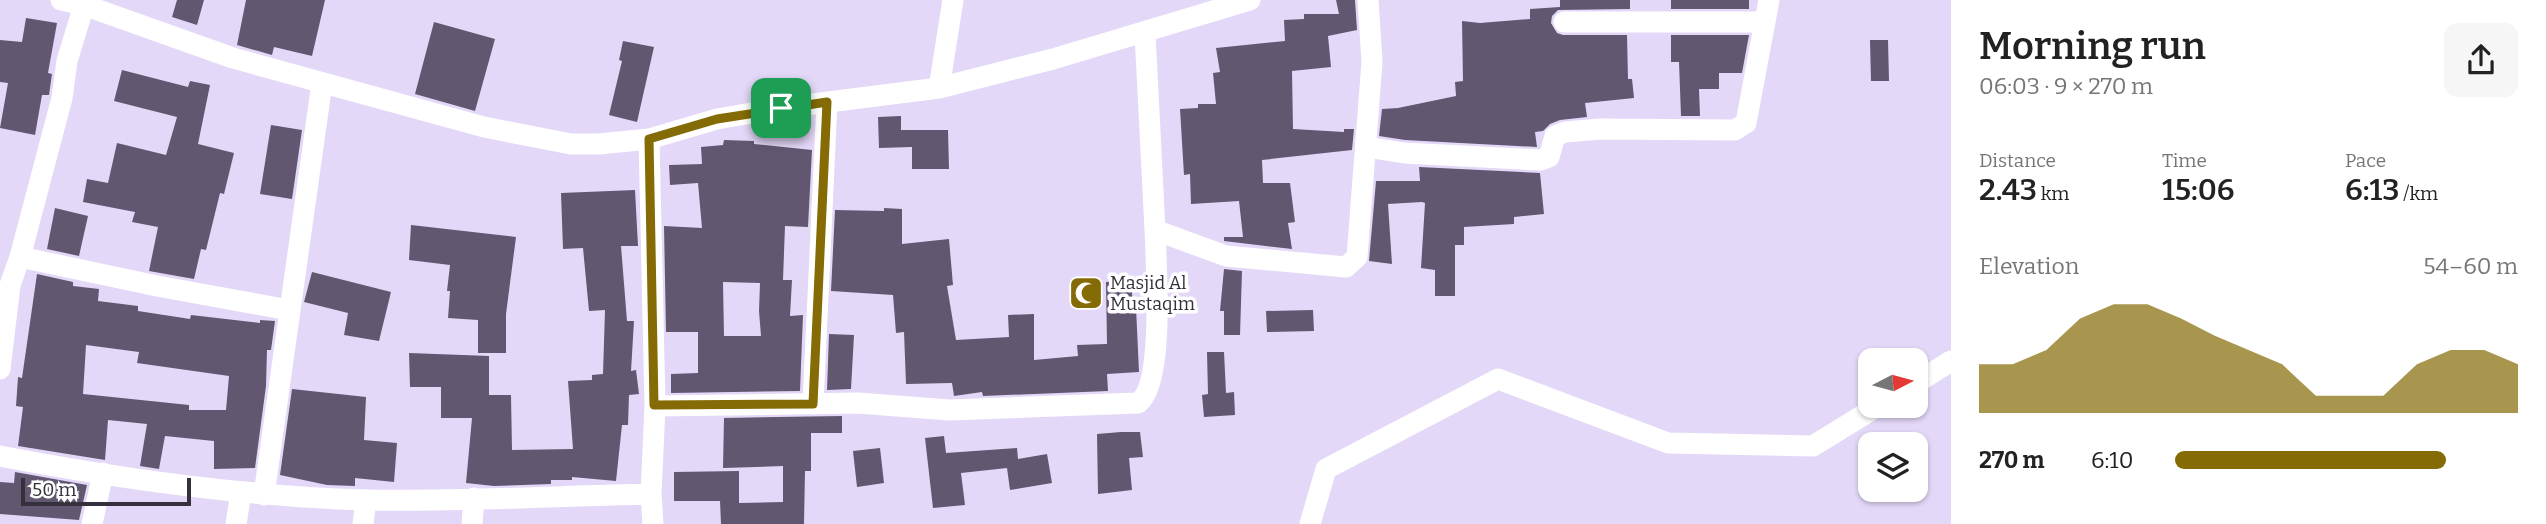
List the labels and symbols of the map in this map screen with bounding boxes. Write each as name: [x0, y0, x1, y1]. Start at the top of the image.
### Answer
pin: [751, 78, 811, 138]
place label: Masjid Al Mustaqim: [1110, 272, 1195, 315]
mosque icon: Masjid Al Mustaqim: [1067, 274, 1105, 312]
north arrow: [1858, 348, 1928, 418]
scale bar: [21, 475, 191, 507]

